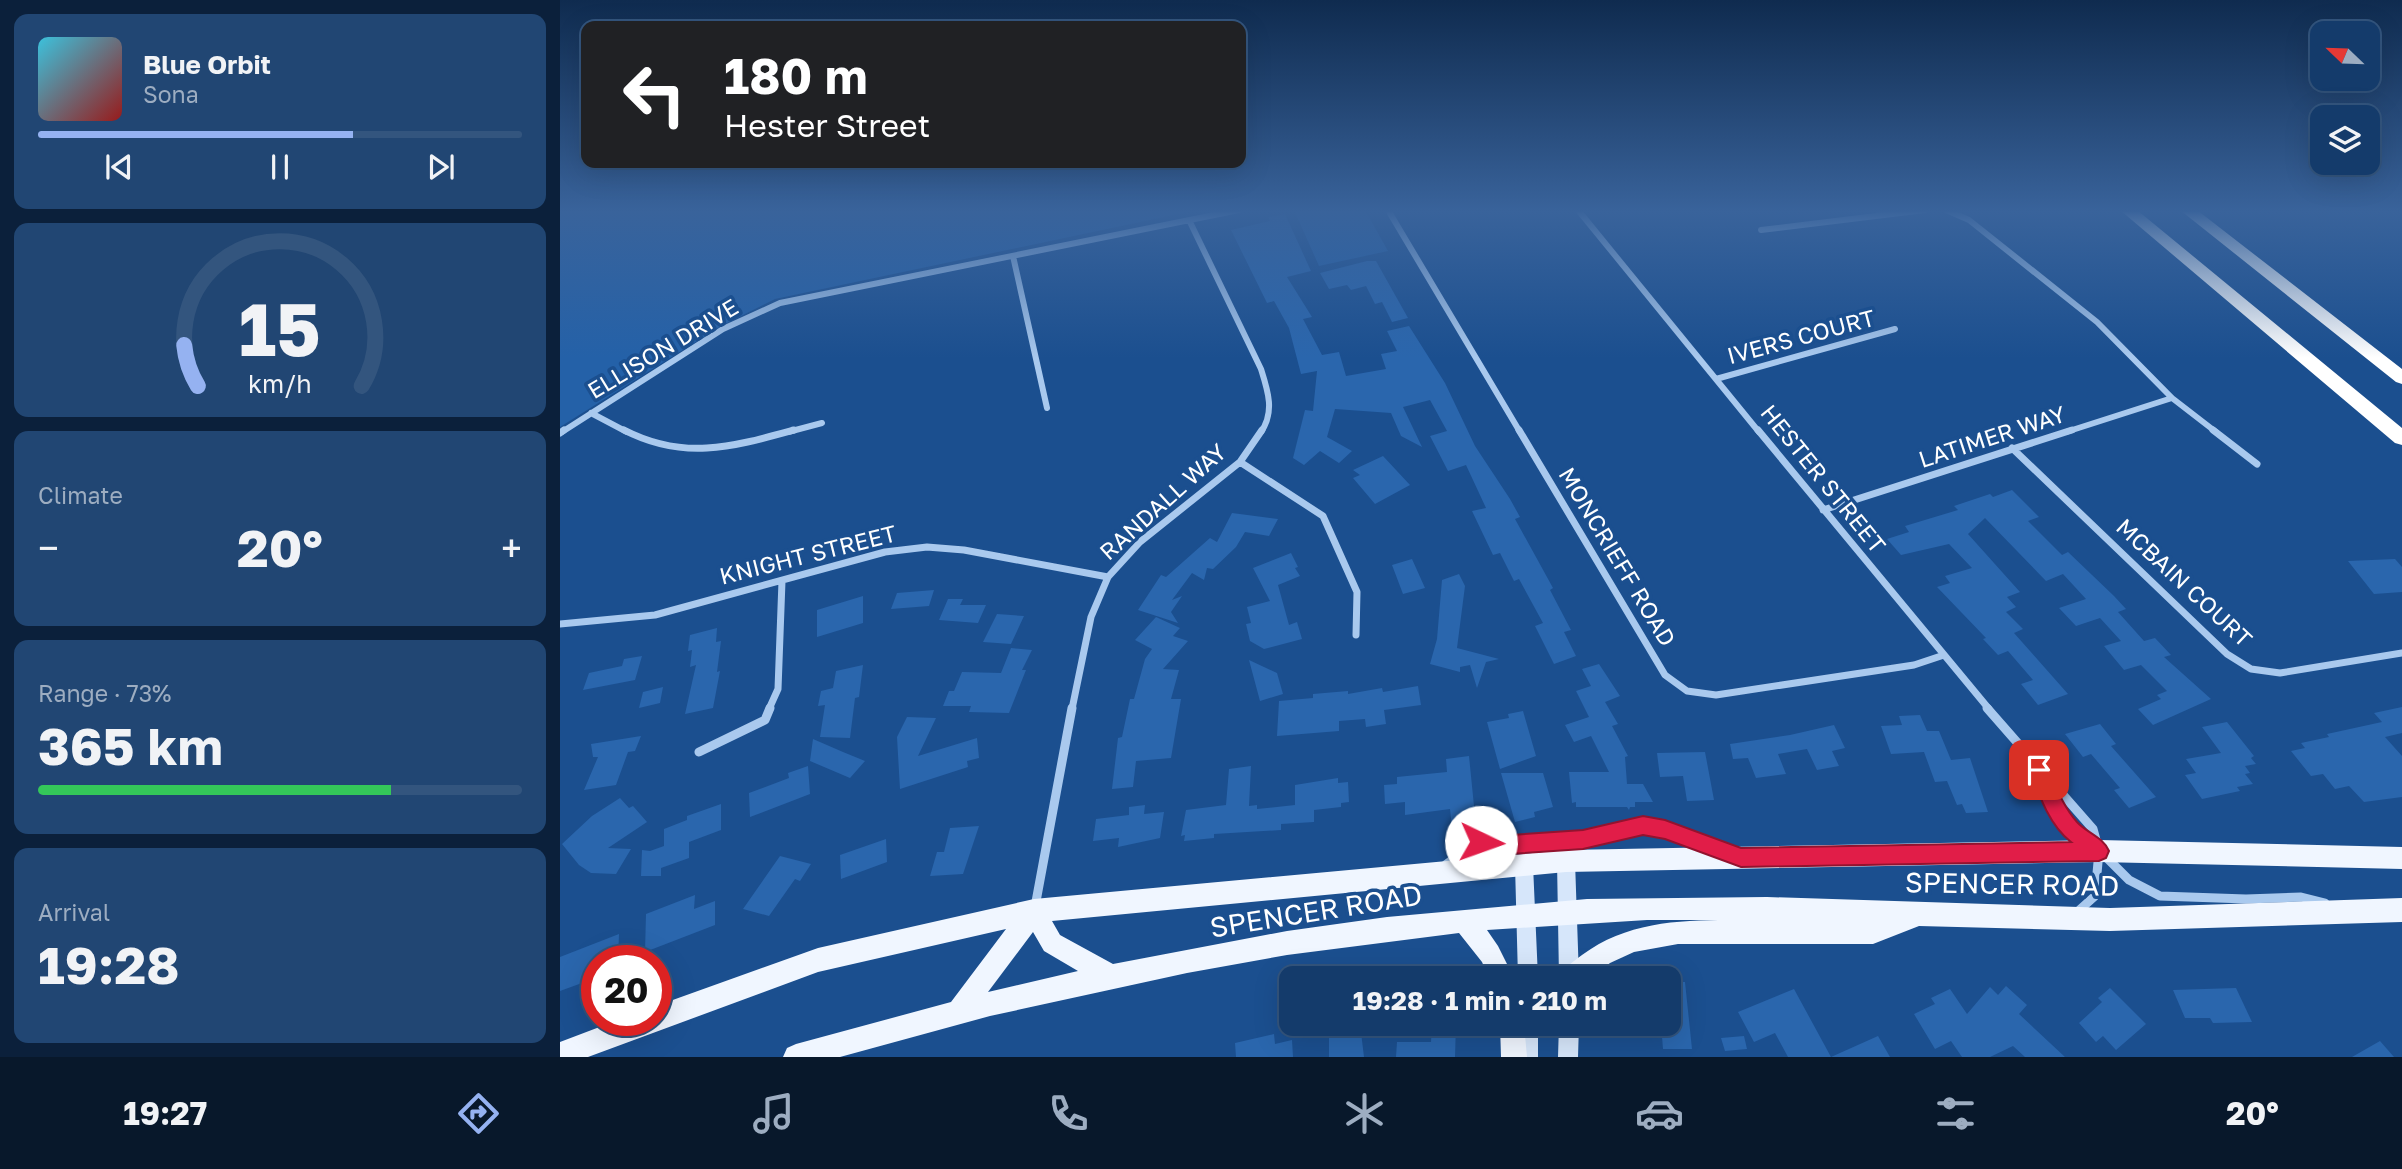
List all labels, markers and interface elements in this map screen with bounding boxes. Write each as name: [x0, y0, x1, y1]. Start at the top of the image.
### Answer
north arrow: [2310, 21, 2380, 91]
map controls: [2310, 21, 2380, 175]
text: 180 m: [724, 46, 868, 105]
text: Blue Orbit: [143, 49, 271, 80]
icon: left: [609, 49, 700, 140]
text: Sona: [143, 80, 199, 108]
button: layers: [2310, 105, 2380, 175]
text: Hester Street: [724, 106, 930, 144]
icon: previous: [100, 148, 138, 186]
icon: pause: [261, 148, 299, 186]
icon: next: [422, 148, 460, 186]
text: 15: [239, 285, 321, 372]
street label: ELLISON DRIVE: [582, 292, 743, 404]
street label: IVERS COURT: [1724, 303, 1878, 369]
text: km/h: [248, 368, 312, 399]
street label: HESTER STREET: [1755, 399, 1892, 558]
street label: LATIMER WAY: [1915, 399, 2069, 473]
street label: RANDALL WAY: [1093, 437, 1231, 565]
street label: MONCRIEFF ROAD: [1553, 462, 1682, 651]
text: Climate: [38, 481, 123, 509]
street label: MCBAIN COURT: [2111, 512, 2258, 652]
text: 20°: [237, 516, 323, 578]
street label: KNIGHT STREET: [716, 519, 899, 590]
text: −: [38, 525, 59, 570]
text: +: [501, 525, 522, 570]
text: Range · 73%: [38, 679, 171, 707]
text: 365 km: [38, 714, 223, 776]
pin: [2009, 740, 2069, 800]
icon: arrive: [2020, 751, 2058, 789]
position arrow: [1444, 805, 1518, 879]
street label: SPENCER ROAD: [1905, 865, 2119, 902]
street label: SPENCER ROAD: [1207, 877, 1424, 944]
text: Arrival: [38, 898, 110, 926]
text: 19:28: [38, 933, 179, 995]
speed limit sign: 20: [581, 945, 672, 1036]
text: 19:28 · 1 min · 210 m: [1353, 985, 1607, 1016]
icon: directions: [454, 1089, 503, 1138]
icon: music: [749, 1089, 798, 1138]
icon: phone: [1044, 1089, 1093, 1138]
icon: climate: [1340, 1089, 1389, 1138]
icon: car: [1635, 1089, 1684, 1138]
icon: filters: [1931, 1089, 1980, 1138]
text: 19:27: [123, 1094, 207, 1132]
text: 20°: [2226, 1094, 2279, 1132]

